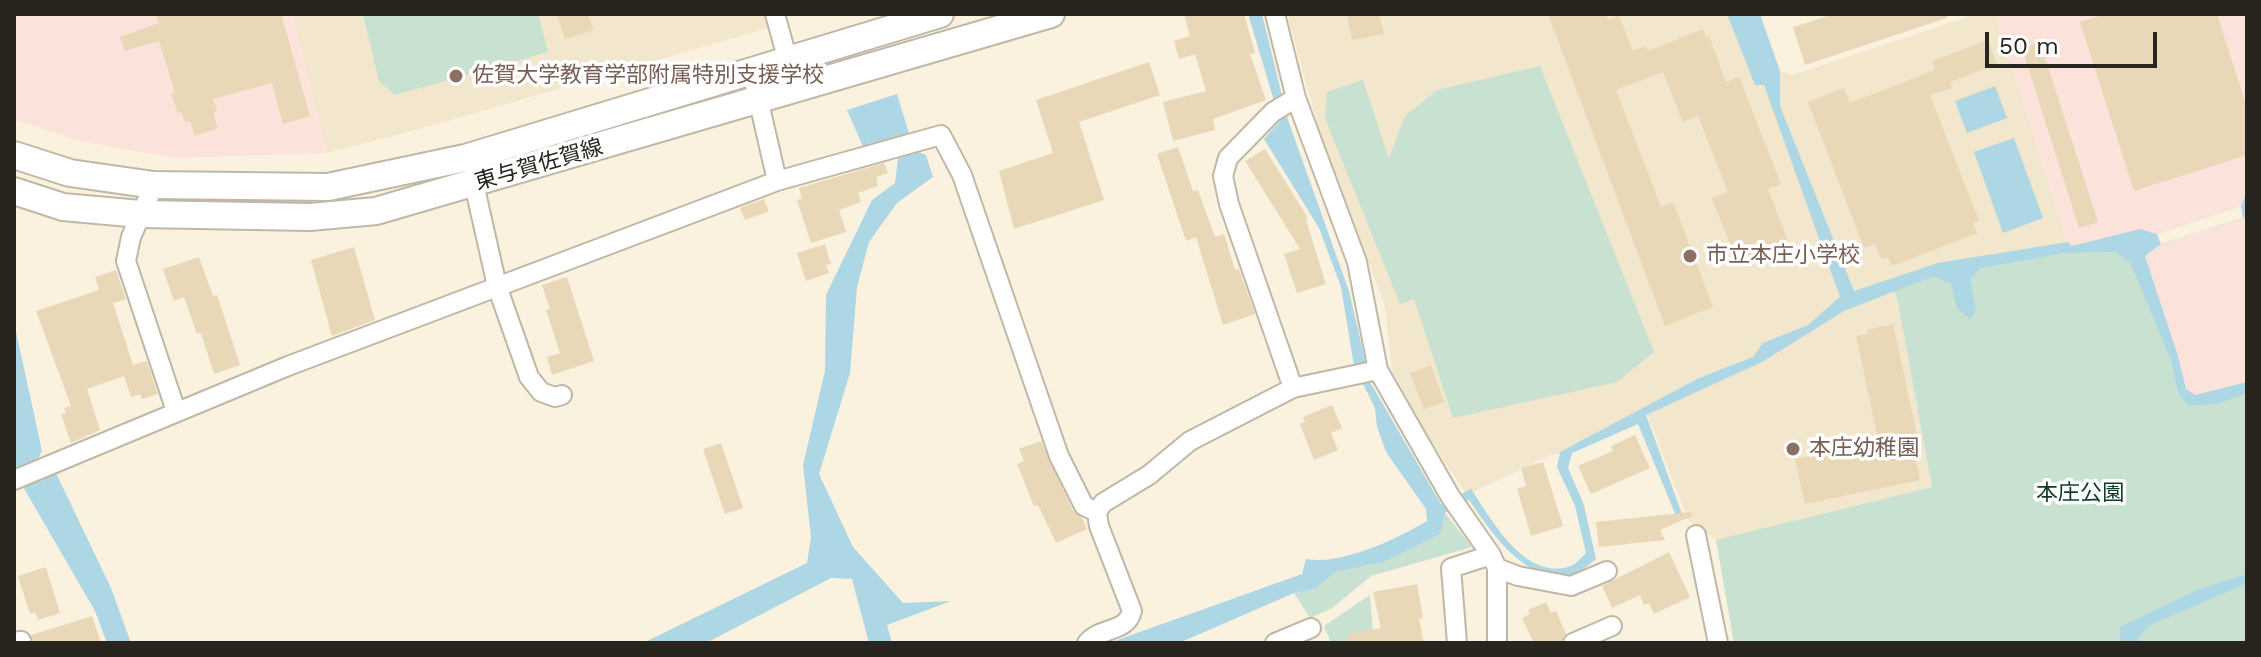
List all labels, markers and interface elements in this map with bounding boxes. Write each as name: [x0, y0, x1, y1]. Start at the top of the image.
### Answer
scale bar: [1989, 16, 2161, 66]
text: 50 m: [1999, 32, 2059, 60]
place label: 佐賀大学教育学部附属特別支援学校: [472, 63, 824, 89]
marker: 佐賀大学教育学部附属特別支援学校: [447, 67, 465, 85]
street label: 東与賀佐賀線: [472, 134, 606, 196]
place label: 市立本庄小学校: [1706, 243, 1860, 269]
marker: 市立本庄小学校: [1681, 247, 1699, 265]
place label: 本庄幼稚園: [1809, 436, 1919, 462]
marker: 本庄幼稚園: [1784, 440, 1802, 458]
park label: 本庄公園: [2036, 481, 2124, 507]

